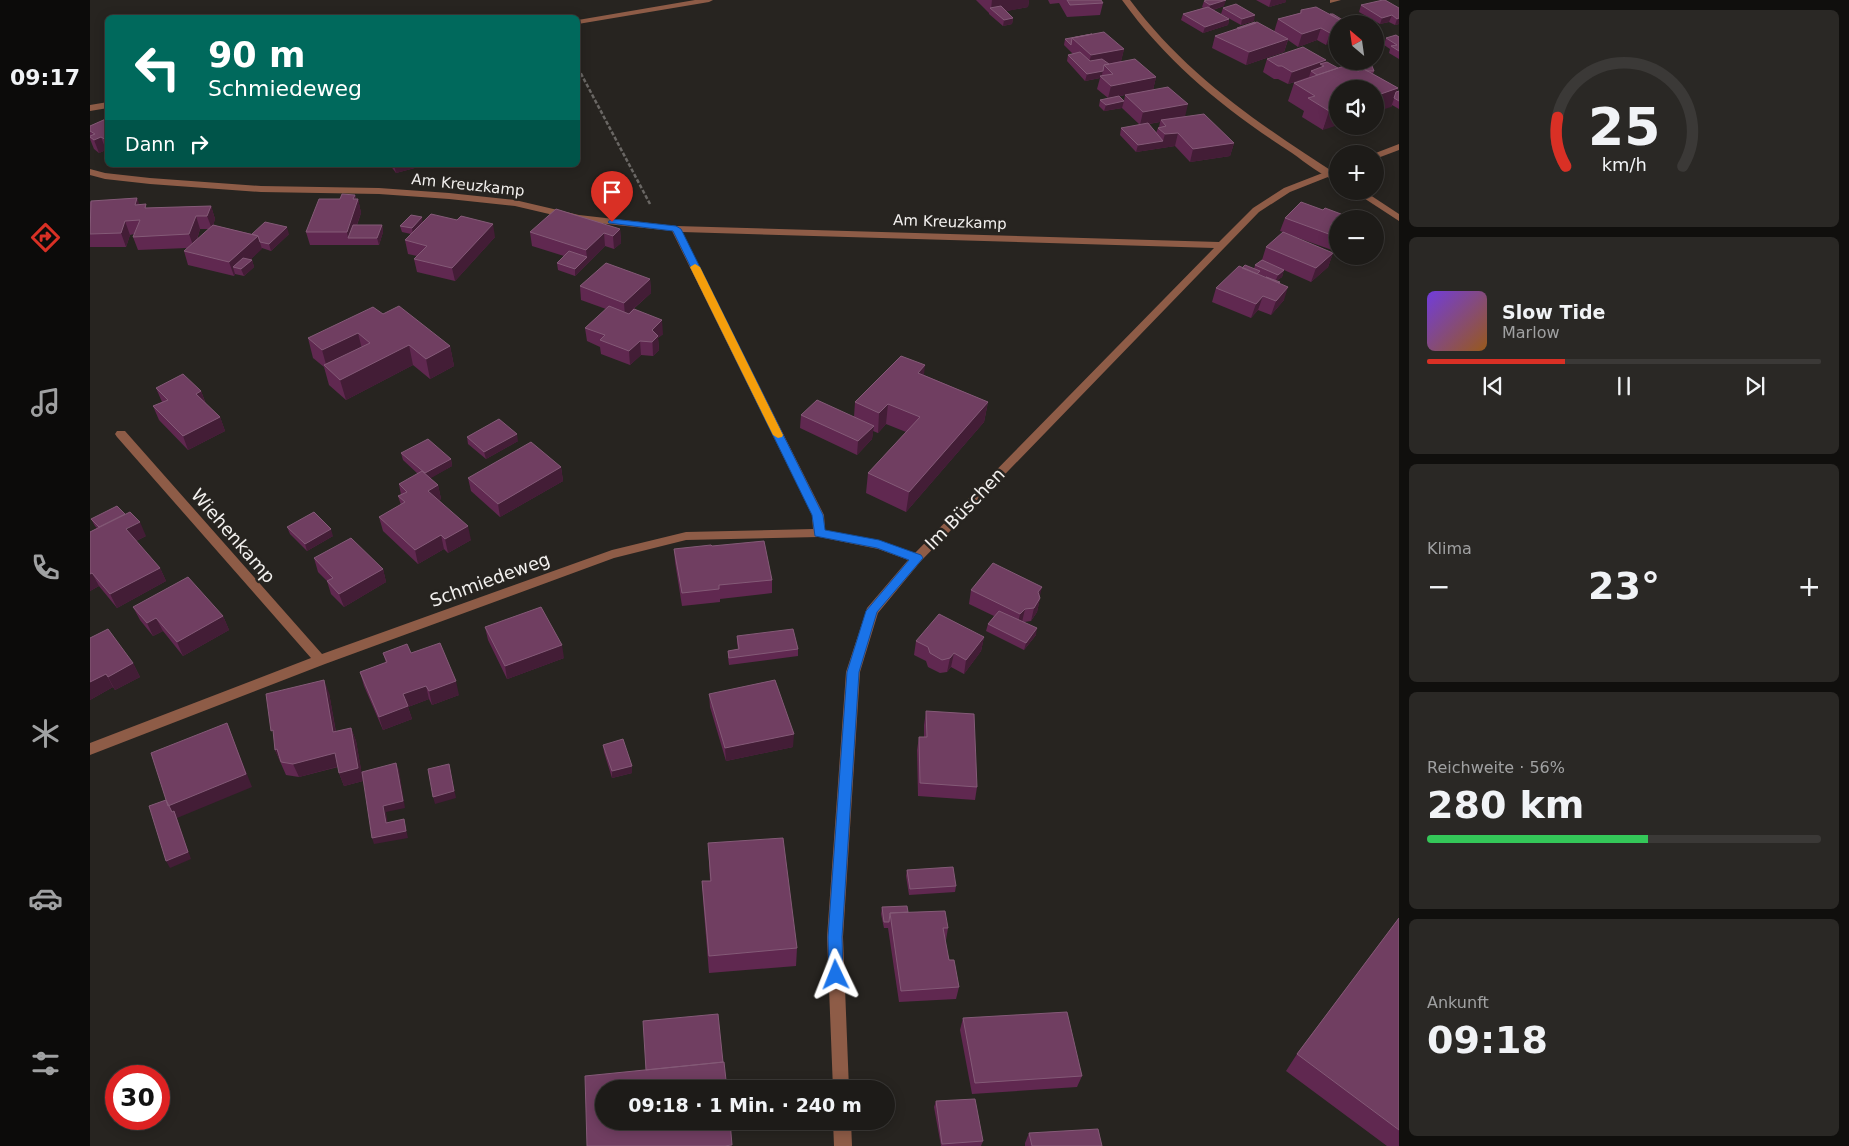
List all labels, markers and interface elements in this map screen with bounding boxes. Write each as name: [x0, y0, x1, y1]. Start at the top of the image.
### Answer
north arrow: [1329, 15, 1384, 70]
map controls: [1329, 15, 1384, 265]
icon: left: [125, 35, 190, 100]
text: 90 m: [208, 35, 305, 75]
text: 09:17: [10, 65, 80, 90]
text: Schmiedeweg: [208, 76, 362, 101]
button: sound: [1329, 80, 1384, 135]
text: 25: [1588, 97, 1660, 157]
icon: right: [185, 130, 213, 158]
text: Dann: [125, 133, 175, 155]
button: +: [1329, 145, 1384, 200]
text: km/h: [1601, 154, 1647, 175]
street label: Am Kreuzkamp: [411, 170, 525, 200]
pin: [591, 171, 633, 222]
icon: arrive: [598, 178, 626, 206]
button: −: [1329, 210, 1384, 265]
street label: Am Kreuzkamp: [893, 211, 1007, 233]
icon: directions: [28, 220, 63, 255]
text: Slow Tide: [1502, 301, 1605, 323]
text: Marlow: [1502, 323, 1560, 342]
icon: previous: [1479, 372, 1507, 400]
icon: pause: [1610, 372, 1638, 400]
icon: next: [1741, 372, 1769, 400]
icon: music: [28, 385, 63, 420]
street label: Im Büschen: [920, 463, 1009, 554]
street label: Wiehenkamp: [187, 484, 280, 587]
text: Klima: [1427, 539, 1472, 558]
street label: Schmiedeweg: [427, 548, 553, 611]
icon: phone: [28, 550, 63, 585]
text: 23°: [1588, 564, 1660, 608]
text: −: [1427, 570, 1450, 603]
text: +: [1798, 570, 1821, 603]
icon: climate: [28, 716, 63, 751]
text: Reichweite · 56%: [1427, 758, 1565, 777]
text: 280 km: [1427, 783, 1584, 827]
icon: car: [28, 881, 63, 916]
position arrow: [809, 948, 861, 1000]
text: Ankunft: [1427, 993, 1489, 1012]
text: 09:18: [1427, 1018, 1548, 1062]
icon: filters: [28, 1046, 63, 1081]
speed limit sign: 30: [105, 1065, 170, 1130]
text: 09:18 · 1 Min. · 240 m: [628, 1094, 862, 1116]

